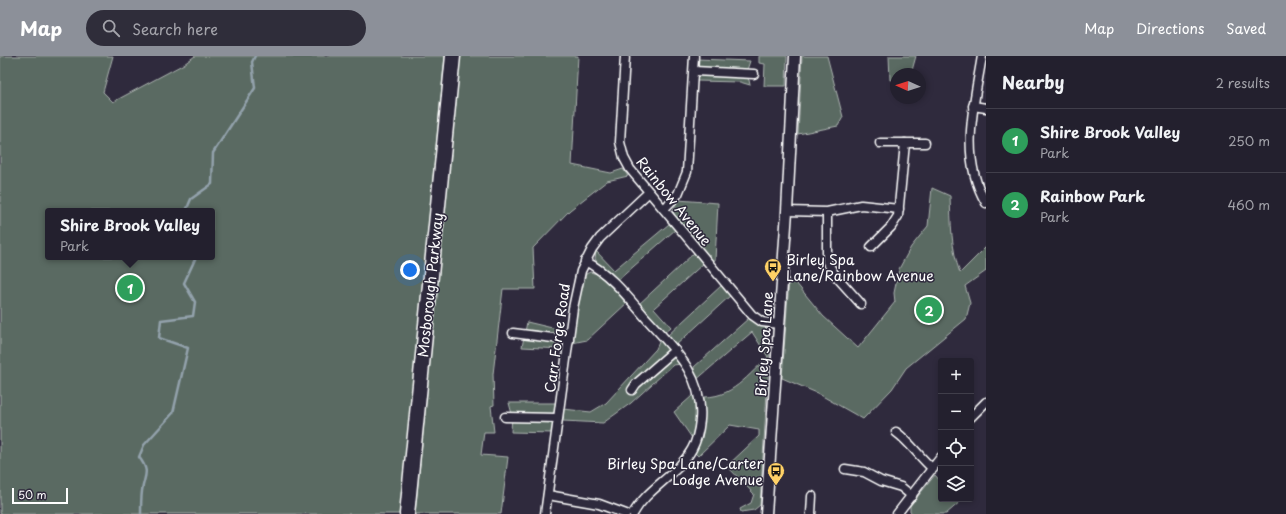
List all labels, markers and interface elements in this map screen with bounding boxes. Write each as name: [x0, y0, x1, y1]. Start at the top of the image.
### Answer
search box: [86, 10, 366, 46]
text: Map: [20, 14, 62, 42]
icon: search: [100, 17, 122, 39]
text: Search here: [132, 17, 218, 40]
text: Map: [1084, 18, 1114, 39]
text: Directions: [1136, 18, 1204, 39]
text: Saved: [1226, 18, 1266, 39]
north arrow: [890, 68, 926, 104]
text: Nearby: [1002, 69, 1064, 95]
text: 2 results: [1216, 73, 1270, 92]
text: Shire Brook Valley: [1040, 120, 1180, 143]
text: 1: [1012, 131, 1018, 150]
text: 250 m: [1228, 131, 1270, 150]
text: Park: [1040, 143, 1069, 162]
street label: Rainbow Avenue: [631, 152, 717, 250]
text: Rainbow Park: [1040, 184, 1145, 207]
text: 2: [1010, 195, 1020, 214]
text: 460 m: [1227, 195, 1270, 214]
text: Park: [1040, 207, 1069, 226]
popup: [45, 208, 215, 260]
street label: Mosborough Parkway: [412, 212, 448, 358]
text: Shire Brook Valley: [60, 213, 200, 236]
text: Park: [60, 236, 89, 255]
place label: Birley Spa Lane/Rainbow Avenue: [786, 249, 934, 286]
bus stop icon: Birley Spa Lane/Rainbow Avenue: [763, 257, 783, 282]
your location: [400, 260, 420, 280]
pin: 1: [117, 273, 143, 303]
street label: Carr Forge Road: [539, 282, 575, 394]
street label: Birley Spa Lane: [750, 291, 778, 397]
pin: 2: [916, 295, 942, 325]
map controls: [938, 358, 974, 502]
button: +: [938, 358, 974, 394]
button: −: [938, 394, 974, 430]
button: locate: [938, 430, 974, 466]
place label: Birley Spa Lane/Carter Lodge Avenue: [607, 453, 763, 490]
bus stop icon: Birley Spa Lane/Carter Lodge Avenue: [766, 461, 786, 486]
button: layers: [938, 466, 974, 502]
scale bar: [12, 486, 68, 505]
text: 50 m: [18, 486, 47, 503]

